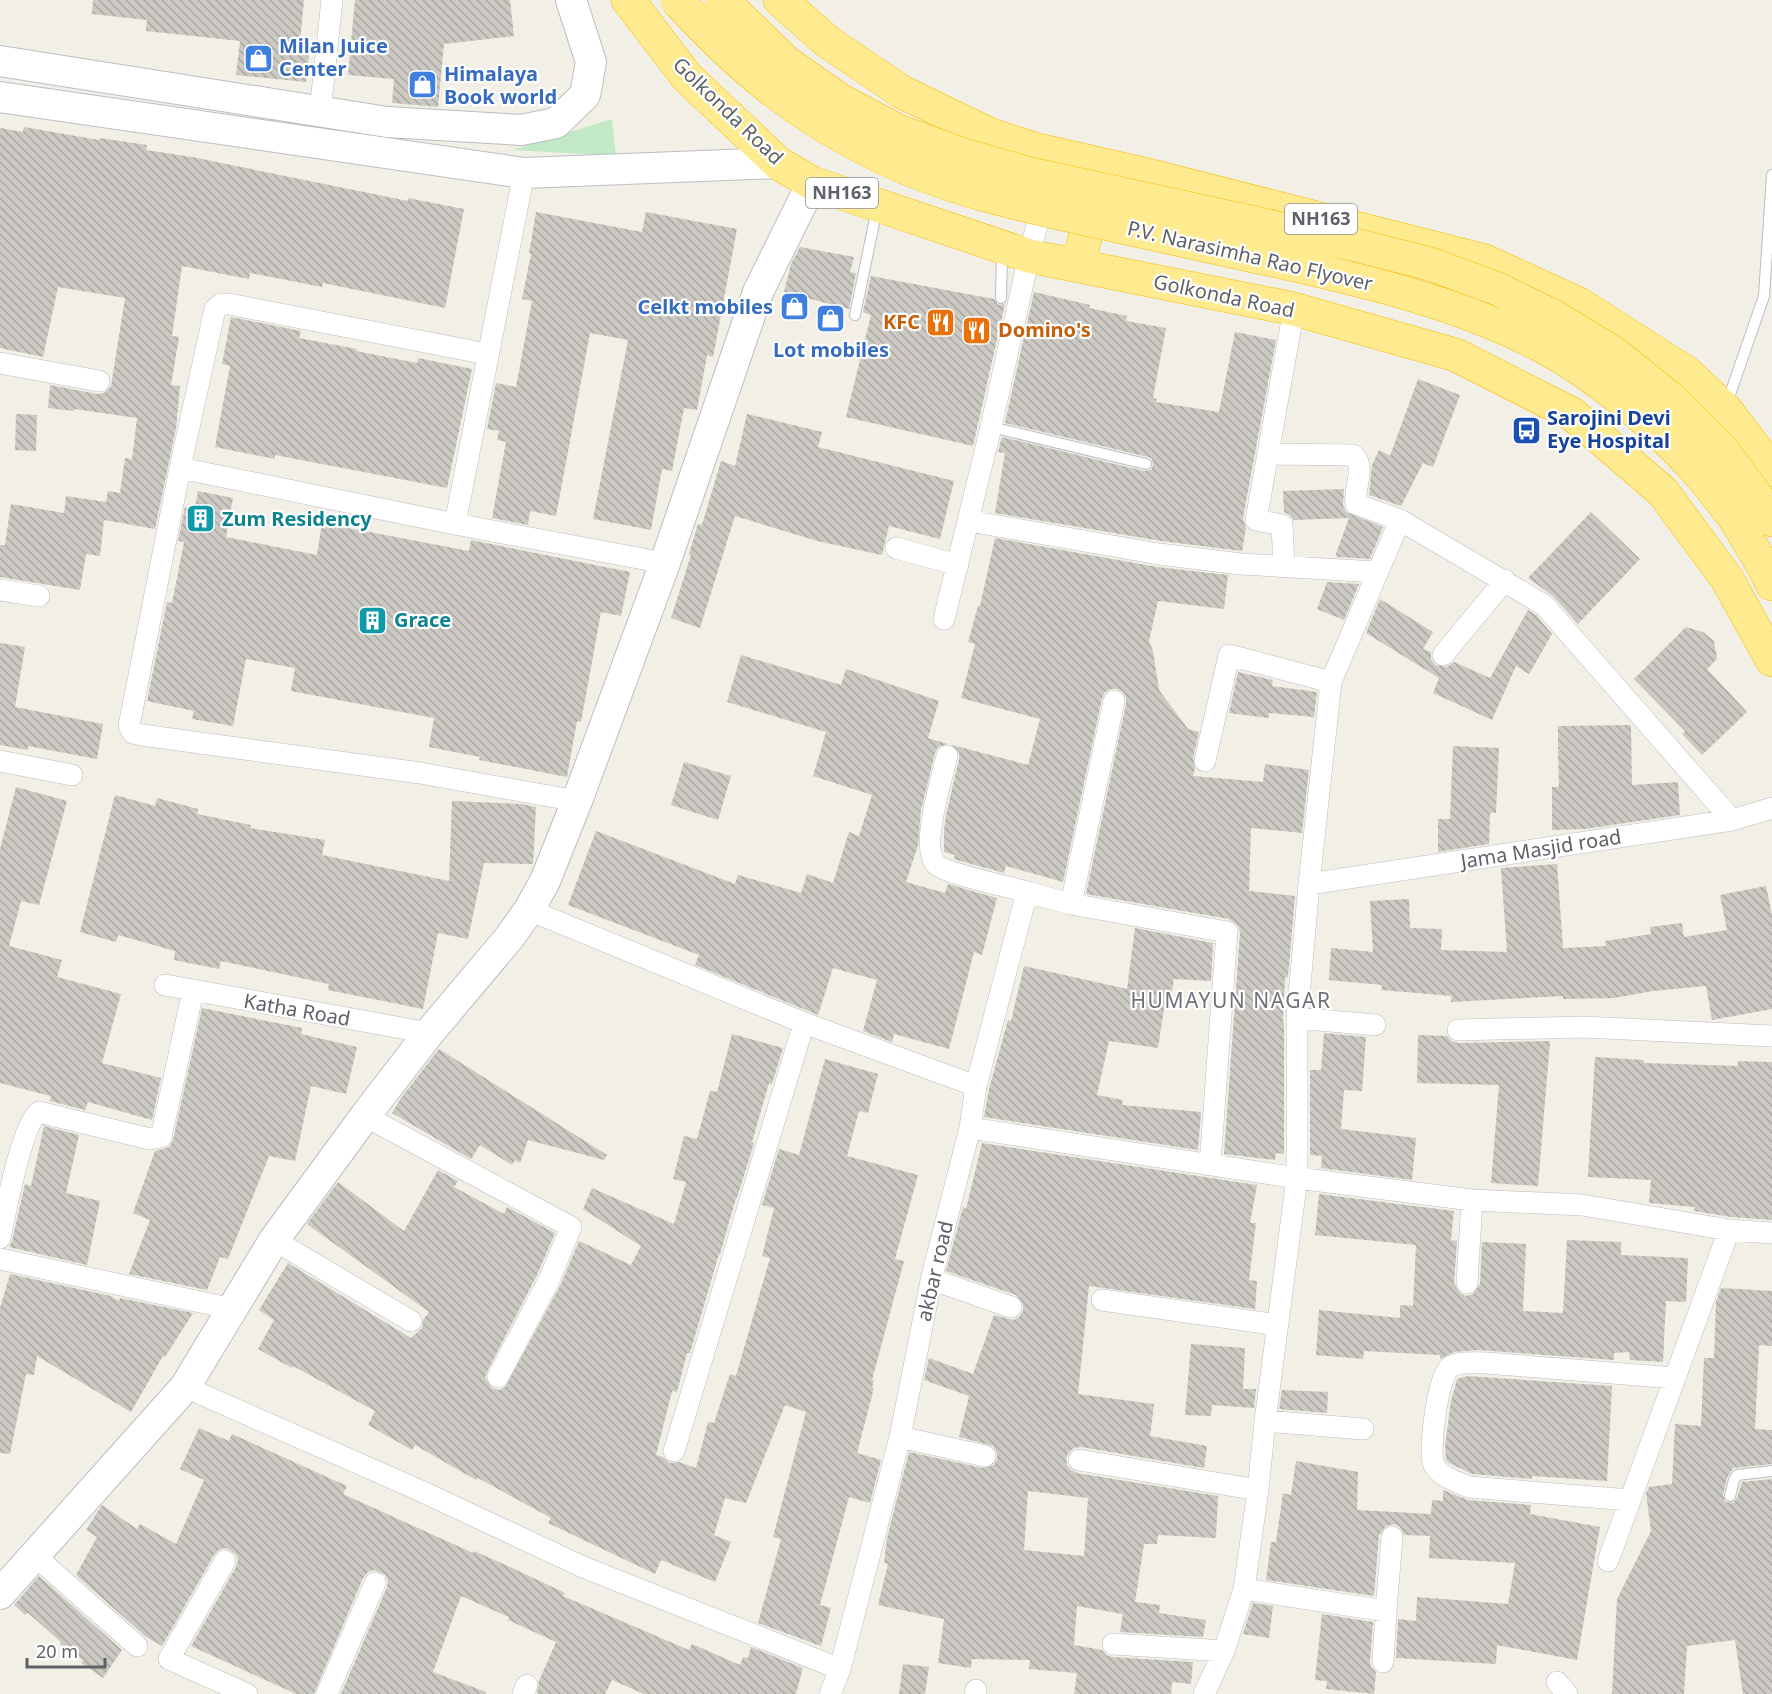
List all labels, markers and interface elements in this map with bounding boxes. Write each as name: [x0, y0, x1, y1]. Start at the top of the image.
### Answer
place label: Milan Juice Center: [279, 32, 388, 82]
shop icon: Milan Juice Center: [242, 42, 274, 74]
street label: Golkonda Road: [667, 51, 789, 170]
place label: Himalaya Book world: [444, 60, 557, 110]
shop icon: Himalaya Book world: [407, 69, 439, 101]
road number: NH163: [806, 178, 878, 208]
road number: NH163: [1285, 204, 1357, 234]
street label: P.V. Narasimha Rao Flyover: [1125, 214, 1375, 297]
street label: Golkonda Road: [1151, 267, 1297, 324]
shop icon: Celkt mobiles: [778, 291, 810, 323]
place label: Celkt mobiles: [637, 293, 773, 320]
shop icon: Lot mobiles: [815, 303, 847, 335]
restaurant icon: KFC: [925, 306, 957, 338]
place label: KFC: [883, 308, 920, 335]
restaurant icon: Domino's: [961, 314, 993, 346]
place label: Domino's: [998, 316, 1091, 343]
place label: Lot mobiles: [773, 336, 889, 363]
place label: Sarojini Devi Eye Hospital: [1547, 404, 1671, 454]
bus stop icon: Sarojini Devi Eye Hospital: [1510, 414, 1542, 446]
building icon: Zum Residency: [185, 503, 217, 535]
place label: Zum Residency: [222, 505, 372, 532]
building icon: Grace: [357, 604, 389, 636]
place label: Grace: [394, 606, 451, 633]
street label: Jama Masjid road: [1457, 822, 1623, 875]
district label: HUMAYUN NAGAR: [1130, 986, 1332, 1014]
street label: Katha Road: [242, 987, 352, 1032]
street label: akbar road: [910, 1218, 959, 1324]
scale bar: [27, 1631, 105, 1669]
text: 20 m: [36, 1639, 78, 1663]

